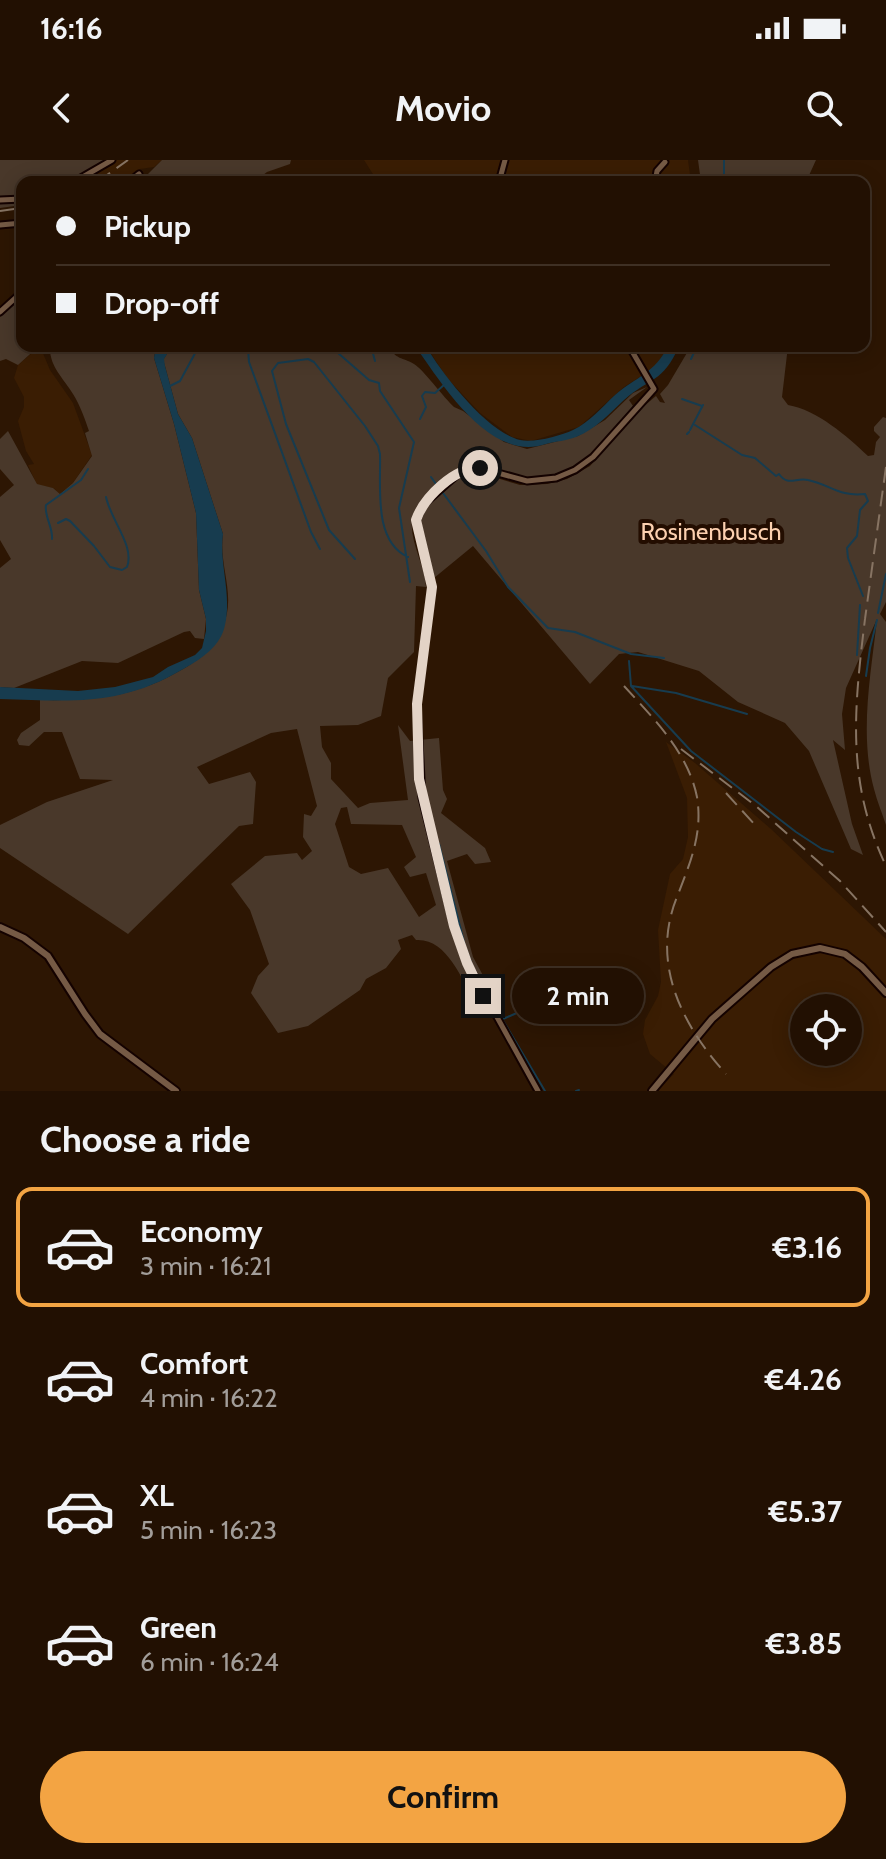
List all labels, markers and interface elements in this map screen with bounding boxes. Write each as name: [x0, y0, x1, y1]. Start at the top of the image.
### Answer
text: 16:16: [40, 10, 103, 47]
icon: back: [40, 86, 84, 130]
text: Movio: [395, 86, 491, 130]
icon: search: [802, 86, 846, 130]
text: Pickup: [104, 208, 191, 245]
text: Drop-off: [104, 285, 219, 322]
route start: [462, 450, 498, 486]
park label: Rosinenbusch: [640, 517, 782, 546]
callout: 2 min: [511, 968, 643, 1024]
route end: [465, 978, 501, 1014]
text: 2 min: [547, 980, 609, 1012]
map controls: [790, 994, 862, 1066]
button: locate: [790, 994, 862, 1066]
text: Choose a ride: [40, 1117, 250, 1161]
icon: car: [44, 1211, 116, 1283]
text: Economy: [140, 1213, 263, 1250]
text: €3.16: [773, 1229, 842, 1266]
text: 3 min · 16:21: [140, 1250, 271, 1282]
icon: car: [44, 1343, 116, 1415]
text: Comfort: [140, 1345, 248, 1382]
text: €4.26: [765, 1361, 842, 1398]
text: 4 min · 16:22: [140, 1382, 278, 1414]
icon: car: [44, 1475, 116, 1547]
text: XL: [140, 1477, 174, 1514]
text: €5.37: [769, 1493, 842, 1530]
text: 5 min · 16:23: [140, 1514, 277, 1546]
icon: car: [44, 1607, 116, 1679]
text: Green: [140, 1609, 217, 1646]
text: €3.85: [766, 1625, 842, 1662]
text: 6 min · 16:24: [140, 1646, 279, 1678]
button: Confirm: [40, 1751, 846, 1843]

